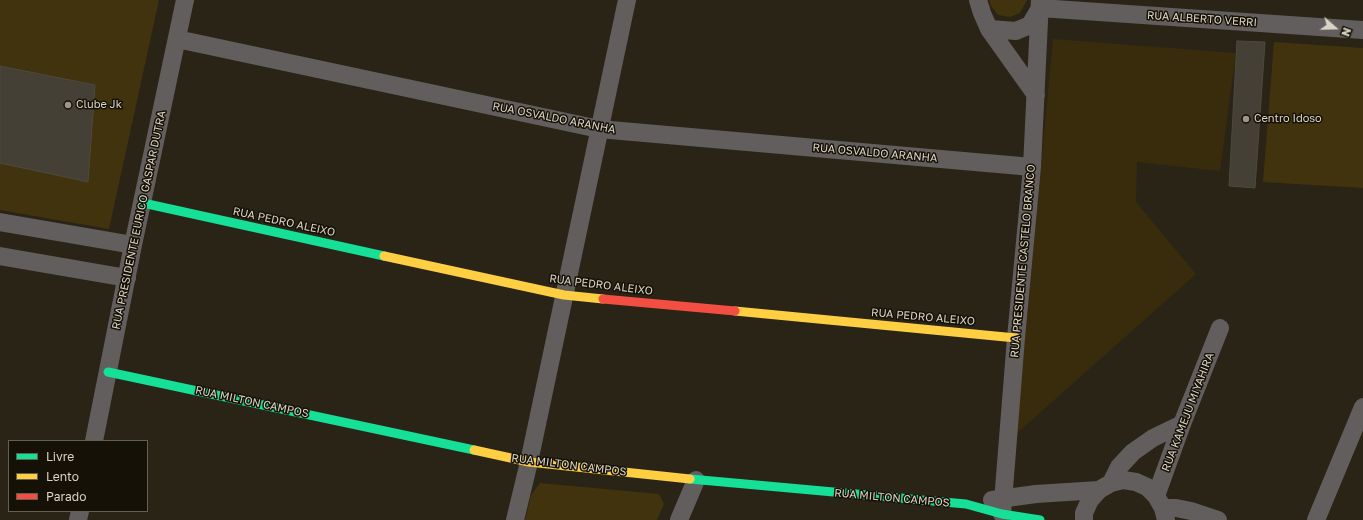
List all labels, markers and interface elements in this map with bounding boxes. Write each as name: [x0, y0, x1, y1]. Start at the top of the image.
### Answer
north arrow: [1315, 8, 1355, 48]
street label: RUA ALBERTO VERRI: [1147, 9, 1257, 29]
text: N: [1339, 26, 1354, 38]
place label: Clube Jk: [76, 98, 122, 112]
marker: Clube Jk: [63, 100, 73, 110]
street label: RUA OSVALDO ARANHA: [491, 100, 617, 136]
street label: RUA PRESIDENTE EURICO GASPAR DUTRA: [109, 109, 169, 331]
place label: Centro Idoso: [1254, 112, 1322, 126]
marker: Centro Idoso: [1241, 114, 1251, 124]
street label: RUA OSVALDO ARANHA: [812, 141, 938, 165]
street label: RUA PRESIDENTE CASTELO BRANCO: [1008, 164, 1038, 358]
street label: RUA PEDRO ALEIXO: [232, 205, 336, 239]
street label: RUA PEDRO ALEIXO: [549, 272, 653, 298]
street label: RUA PEDRO ALEIXO: [871, 306, 975, 328]
street label: RUA KAMEJU MIYAHIRA: [1159, 351, 1217, 473]
street label: RUA MILTON CAMPOS: [194, 384, 310, 420]
legend: [8, 440, 148, 512]
text: Livre: [46, 449, 74, 464]
street label: RUA MILTON CAMPOS: [511, 451, 627, 479]
text: Lento: [46, 469, 79, 484]
street label: RUA MILTON CAMPOS: [834, 486, 950, 510]
text: Parado: [46, 489, 86, 504]

